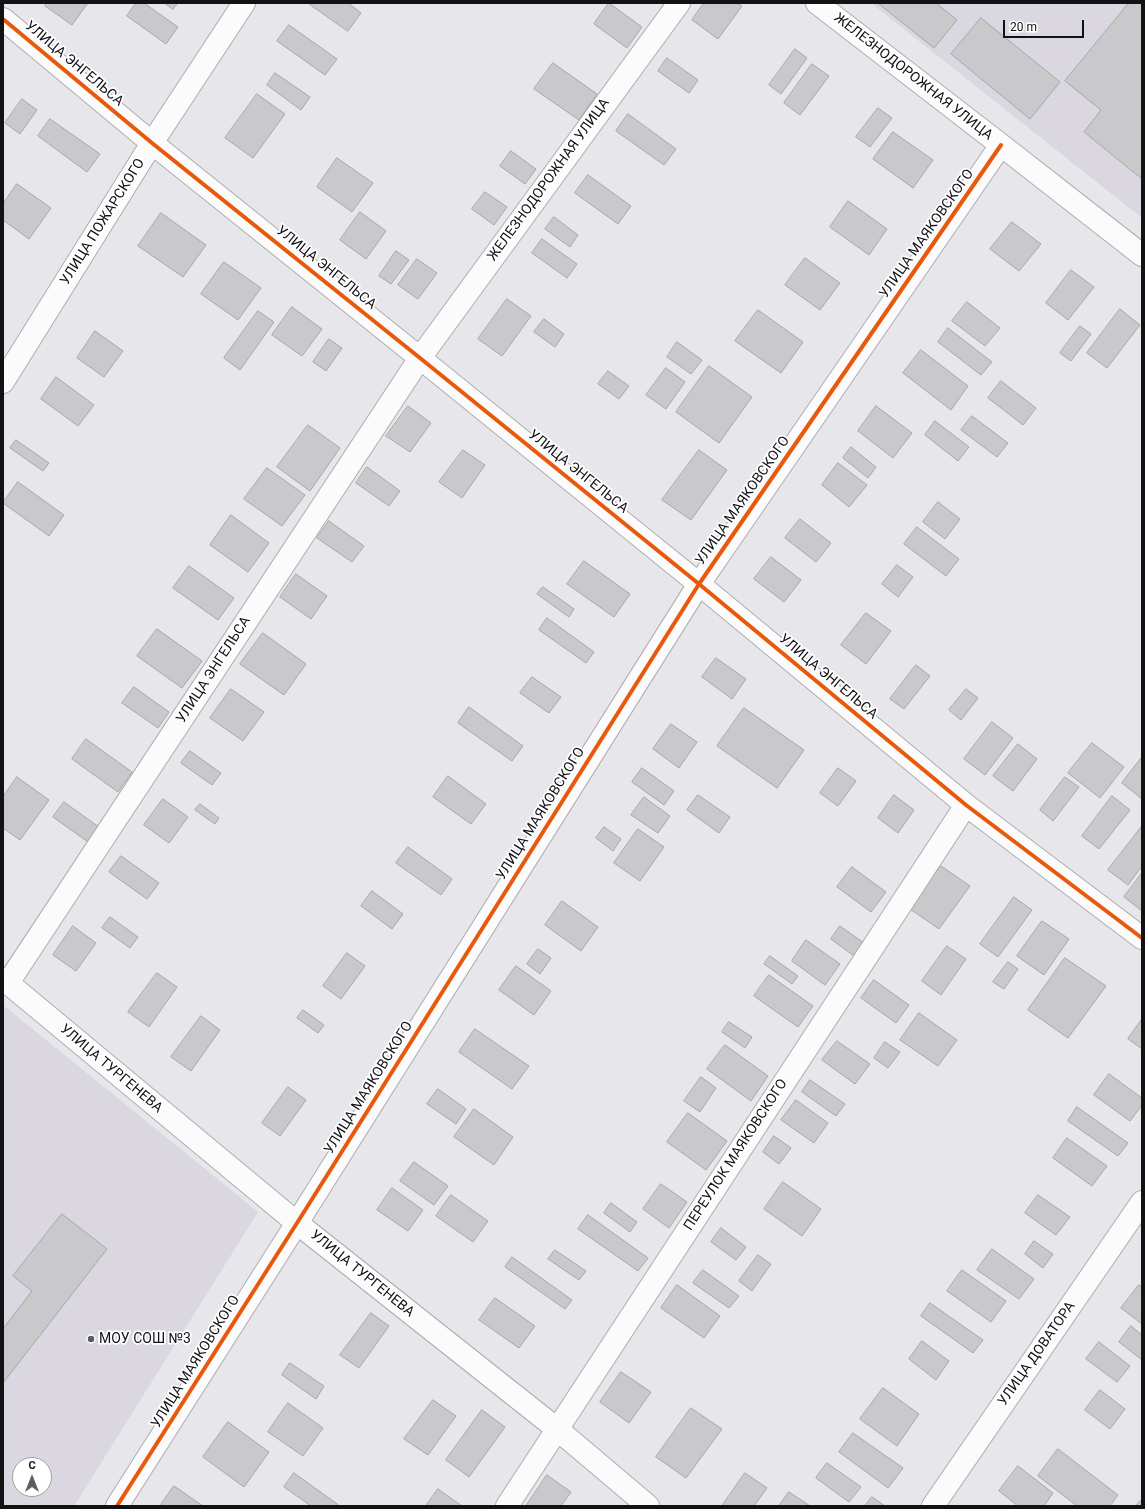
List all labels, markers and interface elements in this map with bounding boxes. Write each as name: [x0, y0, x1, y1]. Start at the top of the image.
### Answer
street label: ЖЕЛЕЗНОДОРОЖНАЯ УЛИЦА: [830, 10, 996, 144]
scale bar: [1005, 12, 1086, 38]
street label: УЛИЦА ЭНГЕЛЬСА: [21, 18, 127, 110]
text: 20 m: [1010, 20, 1037, 34]
street label: ЖЕЛЕЗНОДОРОЖНАЯ УЛИЦА: [484, 95, 614, 265]
street label: УЛИЦА ПОЖАРСКОГО: [57, 156, 149, 288]
street label: УЛИЦА МАЯКОВСКОГО: [876, 166, 978, 302]
street label: УЛИЦА ЭНГЕЛЬСА: [273, 223, 379, 313]
street label: УЛИЦА ЭНГЕЛЬСА: [525, 427, 631, 517]
street label: УЛИЦА МАЯКОВСКОГО: [692, 433, 794, 569]
street label: УЛИЦА ЭНГЕЛЬСА: [173, 614, 255, 726]
street label: УЛИЦА ЭНГЕЛЬСА: [775, 631, 881, 723]
street label: УЛИЦА МАЯКОВСКОГО: [493, 745, 589, 883]
street label: УЛИЦА МАЯКОВСКОГО: [321, 1019, 417, 1157]
street label: УЛИЦА ТУРГЕНЕВА: [56, 1021, 166, 1117]
street label: ПЕРЕУЛОК МАЯКОВСКОГО: [681, 1076, 791, 1234]
street label: УЛИЦА ТУРГЕНЕВА: [307, 1227, 417, 1321]
street label: УЛИЦА МАЯКОВСКОГО: [148, 1293, 244, 1431]
street label: УЛИЦА ДОВАТОРА: [995, 1299, 1079, 1409]
place label: МОУ СОШ №3: [99, 1331, 191, 1347]
marker: МОУ СОШ №3: [86, 1334, 96, 1344]
north arrow: [12, 1457, 52, 1497]
text: С: [28, 1459, 36, 1472]

